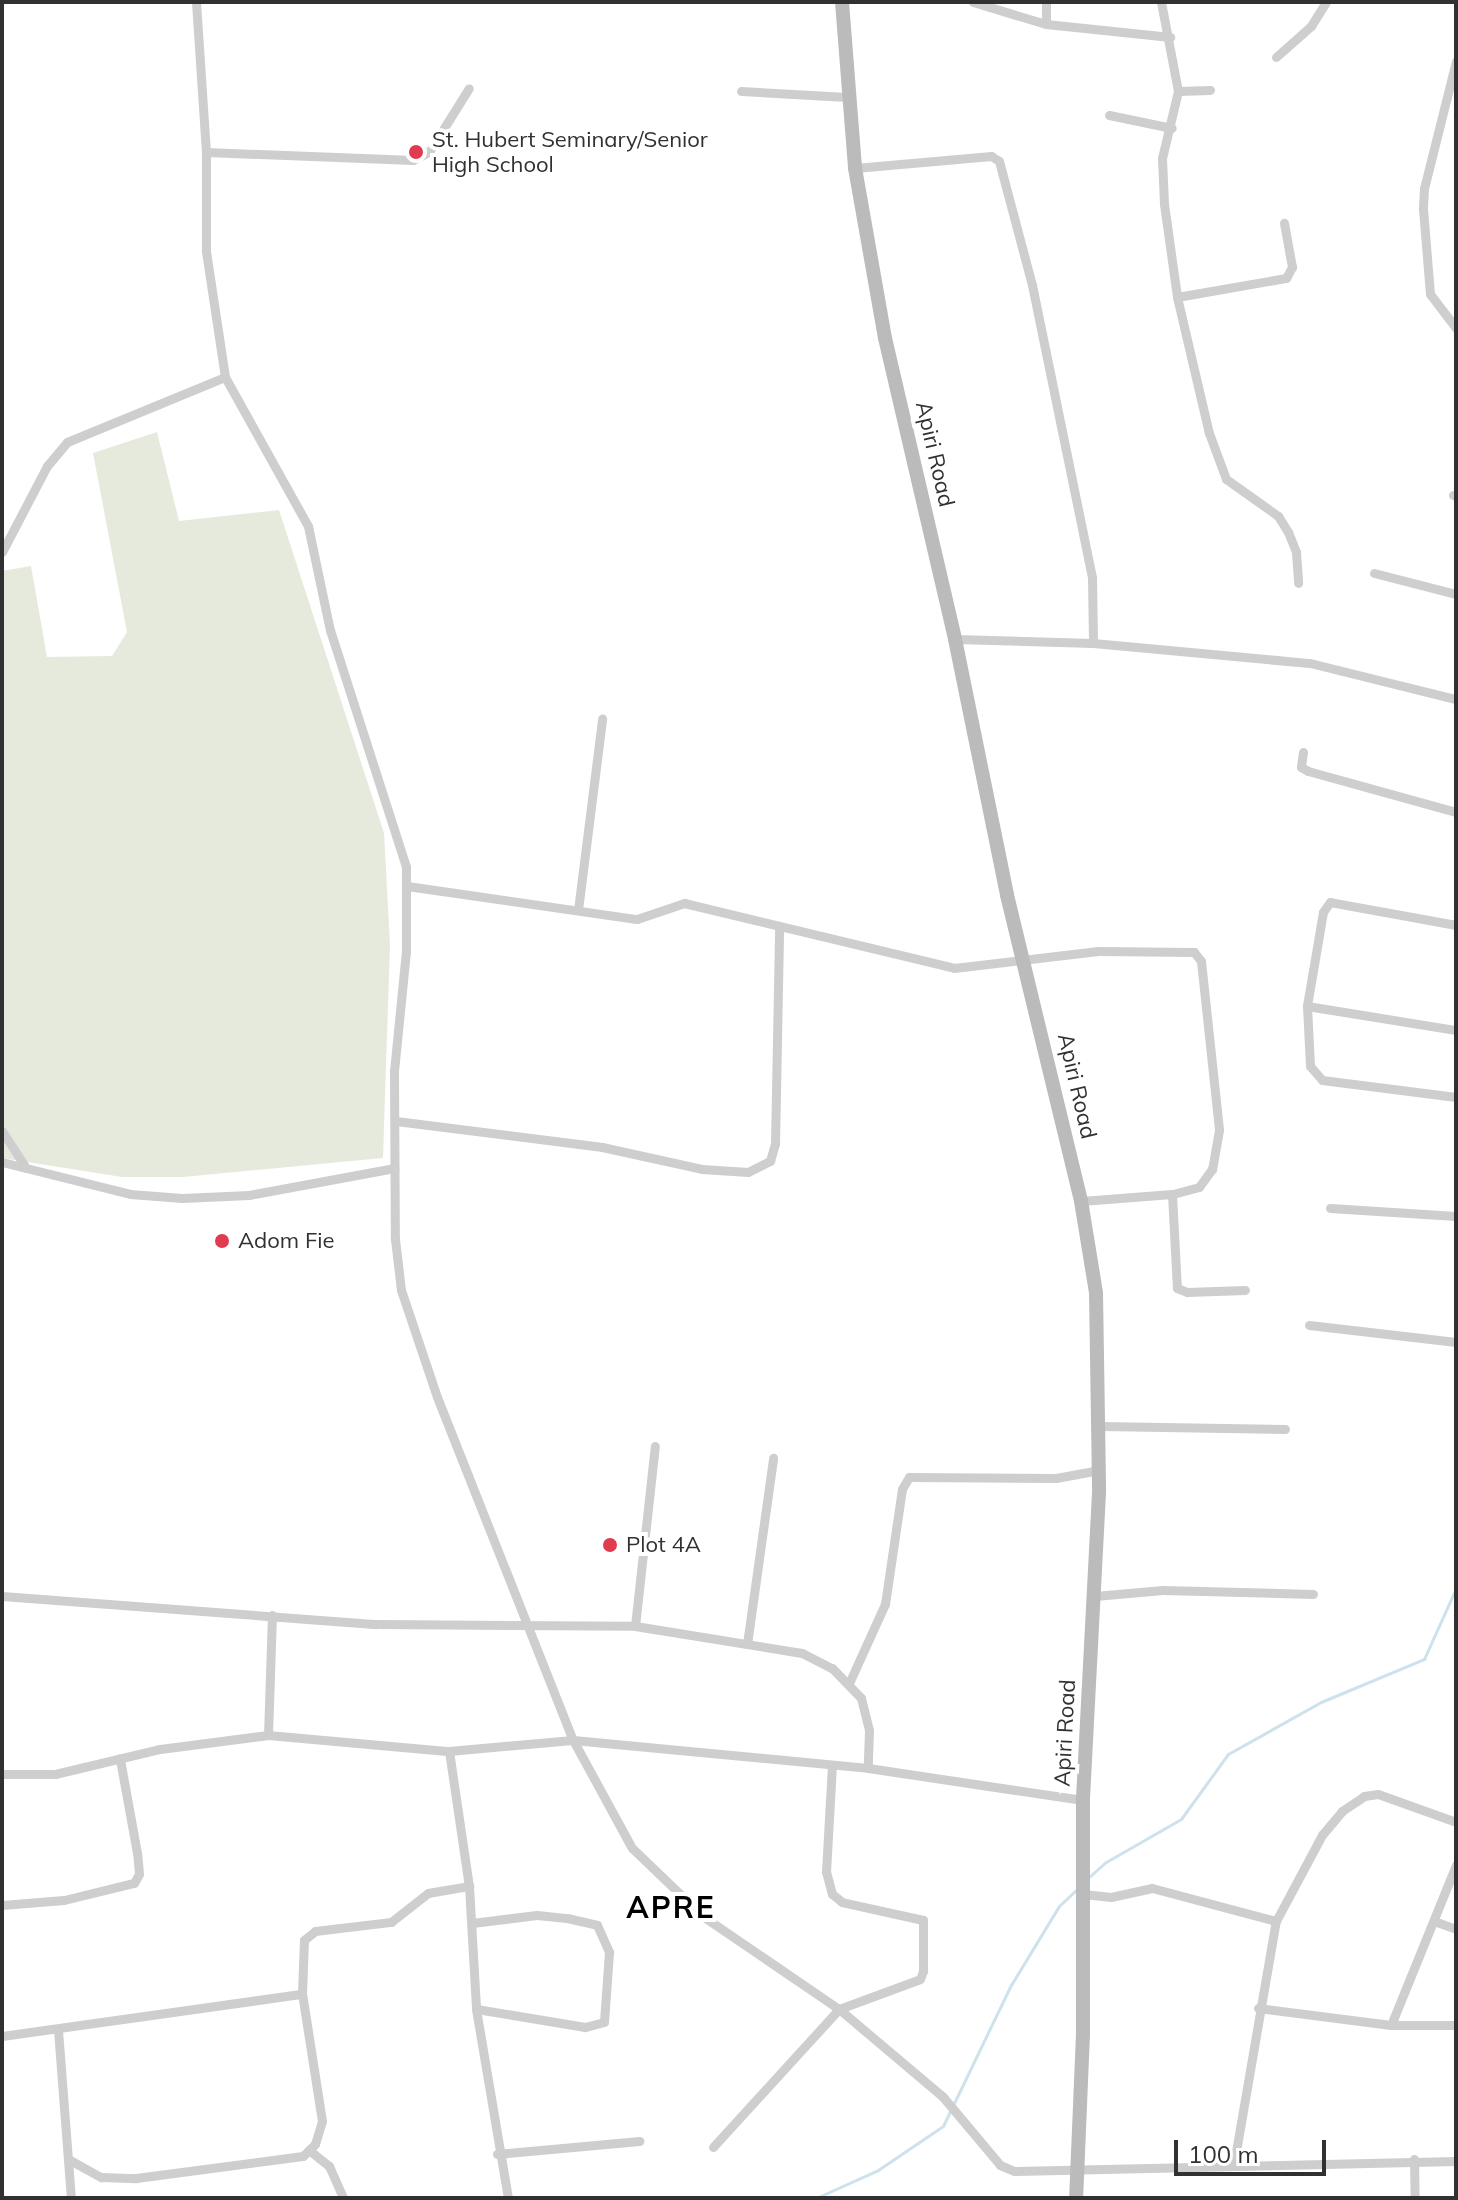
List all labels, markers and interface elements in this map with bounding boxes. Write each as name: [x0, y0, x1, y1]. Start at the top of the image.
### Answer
place label: St. Hubert Seminary/Senior High School: [432, 126, 708, 178]
marker: St. Hubert Seminary/Senior High School: [407, 143, 425, 161]
street label: Apiri Road: [910, 399, 960, 509]
street label: Apiri Road: [1052, 1031, 1102, 1141]
place label: Adom Fie: [238, 1228, 334, 1254]
marker: Adom Fie: [213, 1232, 231, 1250]
place label: Plot 4A: [626, 1532, 701, 1558]
marker: Plot 4A: [601, 1536, 619, 1554]
street label: Apiri Road: [1049, 1679, 1081, 1787]
district label: APRE: [626, 1889, 716, 1925]
scale bar: [1178, 2124, 1330, 2174]
text: 100 m: [1188, 2139, 1259, 2169]

